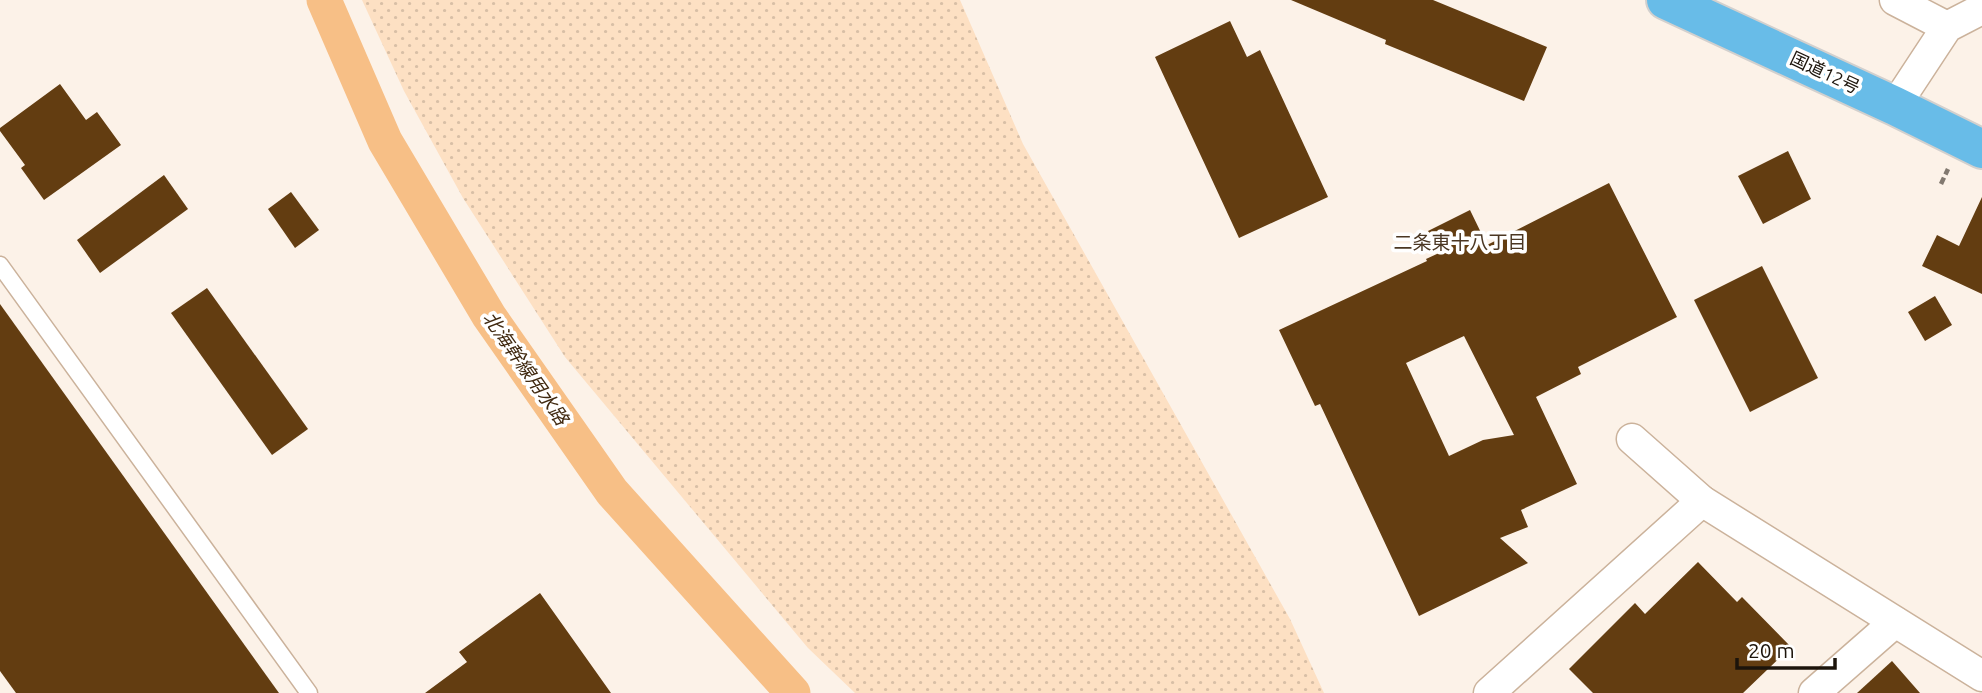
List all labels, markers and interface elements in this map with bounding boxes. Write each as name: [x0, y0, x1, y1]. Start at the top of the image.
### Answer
street label: 国道12号: [1788, 47, 1863, 97]
district label: 二条東十八丁目: [1393, 231, 1527, 253]
water label: 北海幹線用水路: [479, 307, 574, 430]
scale bar: [1737, 626, 1835, 670]
text: 20 m: [1748, 638, 1795, 662]

